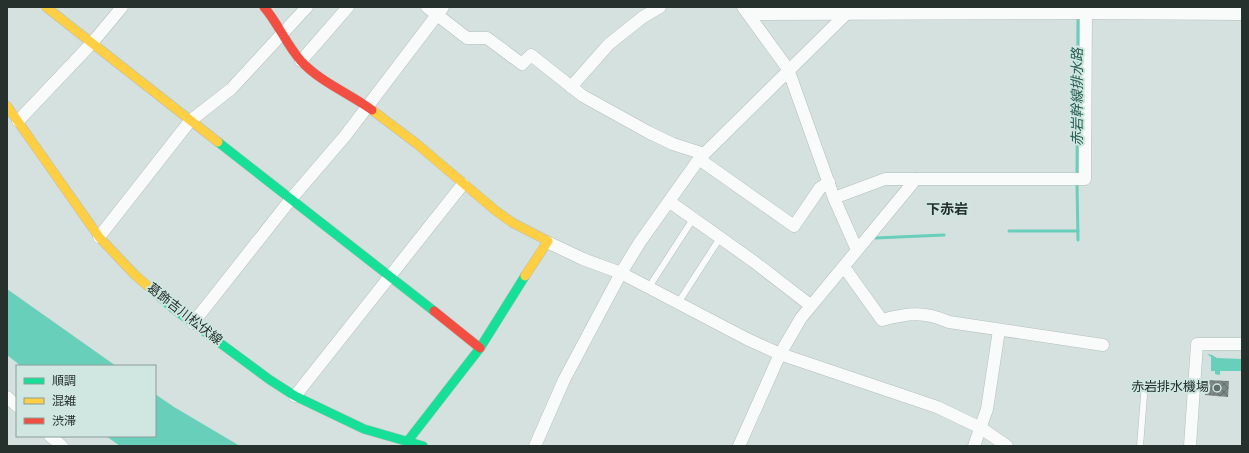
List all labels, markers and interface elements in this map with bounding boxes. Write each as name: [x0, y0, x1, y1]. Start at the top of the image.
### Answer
water label: 赤岩幹線排水路: [1070, 47, 1087, 146]
district label: 下赤岩: [926, 202, 968, 219]
street label: 葛飾吉川松伏線: [143, 280, 225, 349]
legend: [16, 365, 156, 437]
text: 順調: [52, 374, 76, 390]
place label: 赤岩排水機場: [1131, 379, 1209, 396]
marker: 赤岩排水機場: [1212, 383, 1222, 393]
text: 混雑: [52, 394, 76, 410]
text: 渋滞: [52, 414, 76, 430]

